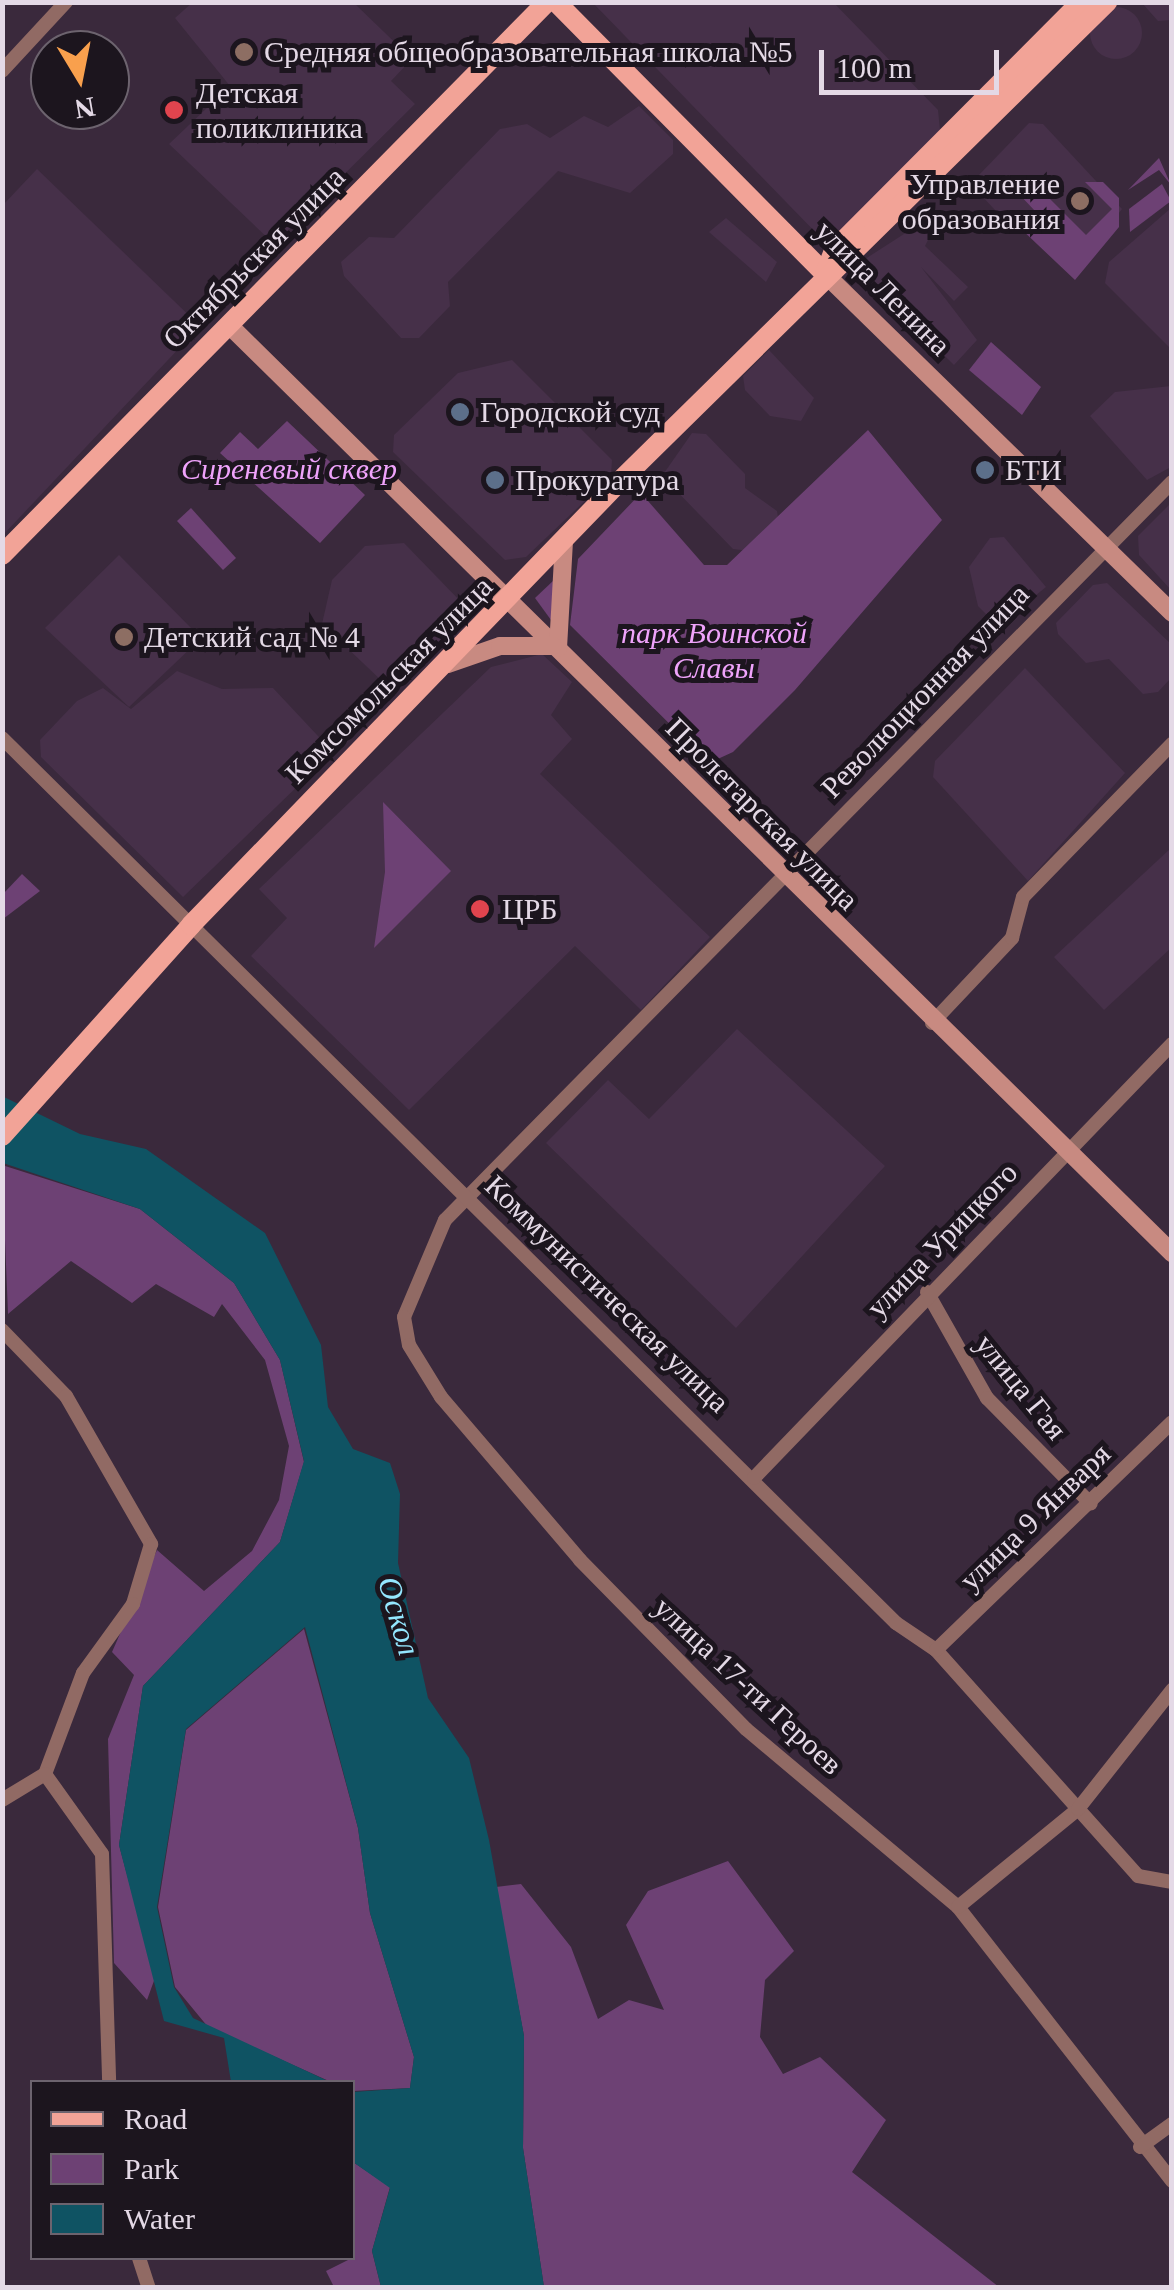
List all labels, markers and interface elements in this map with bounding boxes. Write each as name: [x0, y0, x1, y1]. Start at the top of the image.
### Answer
north arrow: [30, 30, 130, 130]
scale bar: [824, 30, 1004, 92]
place label: Средняя общеобразовательная школа №5: [264, 34, 793, 70]
marker: Средняя общеобразовательная школа №5: [233, 41, 255, 63]
text: 100 m: [836, 51, 912, 84]
place label: Детская поликлиника: [196, 75, 363, 146]
text: N: [72, 91, 98, 125]
marker: Детская поликлиника: [161, 97, 187, 123]
street label: Октябрьская улица: [156, 160, 352, 356]
place label: Управление образования: [902, 166, 1060, 236]
marker: Управление образования: [1069, 190, 1091, 212]
street label: улица Ленина: [808, 213, 958, 363]
place label: Городской суд: [480, 394, 660, 430]
marker: Городской суд: [449, 401, 471, 423]
park label: Сиреневый сквер: [181, 451, 397, 487]
place label: БТИ: [1005, 452, 1062, 488]
marker: БТИ: [974, 459, 996, 481]
place label: Прокуратура: [515, 462, 679, 498]
marker: Прокуратура: [484, 469, 506, 491]
street label: Комсомольская улица: [278, 569, 500, 791]
street label: Революционная улица: [814, 577, 1036, 805]
park label: парк Воинской Славы: [621, 615, 807, 686]
place label: Детский сад № 4: [144, 619, 360, 655]
marker: Детский сад № 4: [113, 626, 135, 648]
street label: Пролетарская улица: [658, 710, 866, 918]
place label: ЦРБ: [502, 891, 558, 927]
marker: ЦРБ: [467, 896, 493, 922]
street label: улица Урицкого: [859, 1155, 1025, 1325]
street label: Коммунистическая улица: [477, 1168, 737, 1420]
street label: улица Гая: [968, 1327, 1074, 1447]
street label: улица 9 Января: [952, 1436, 1118, 1598]
water label: Оскол: [369, 1572, 429, 1660]
street label: улица 17-ти Героев: [646, 1589, 850, 1783]
legend: [30, 2080, 355, 2260]
text: Road: [124, 2102, 187, 2135]
text: Park: [124, 2152, 179, 2185]
text: Water: [124, 2202, 195, 2235]

